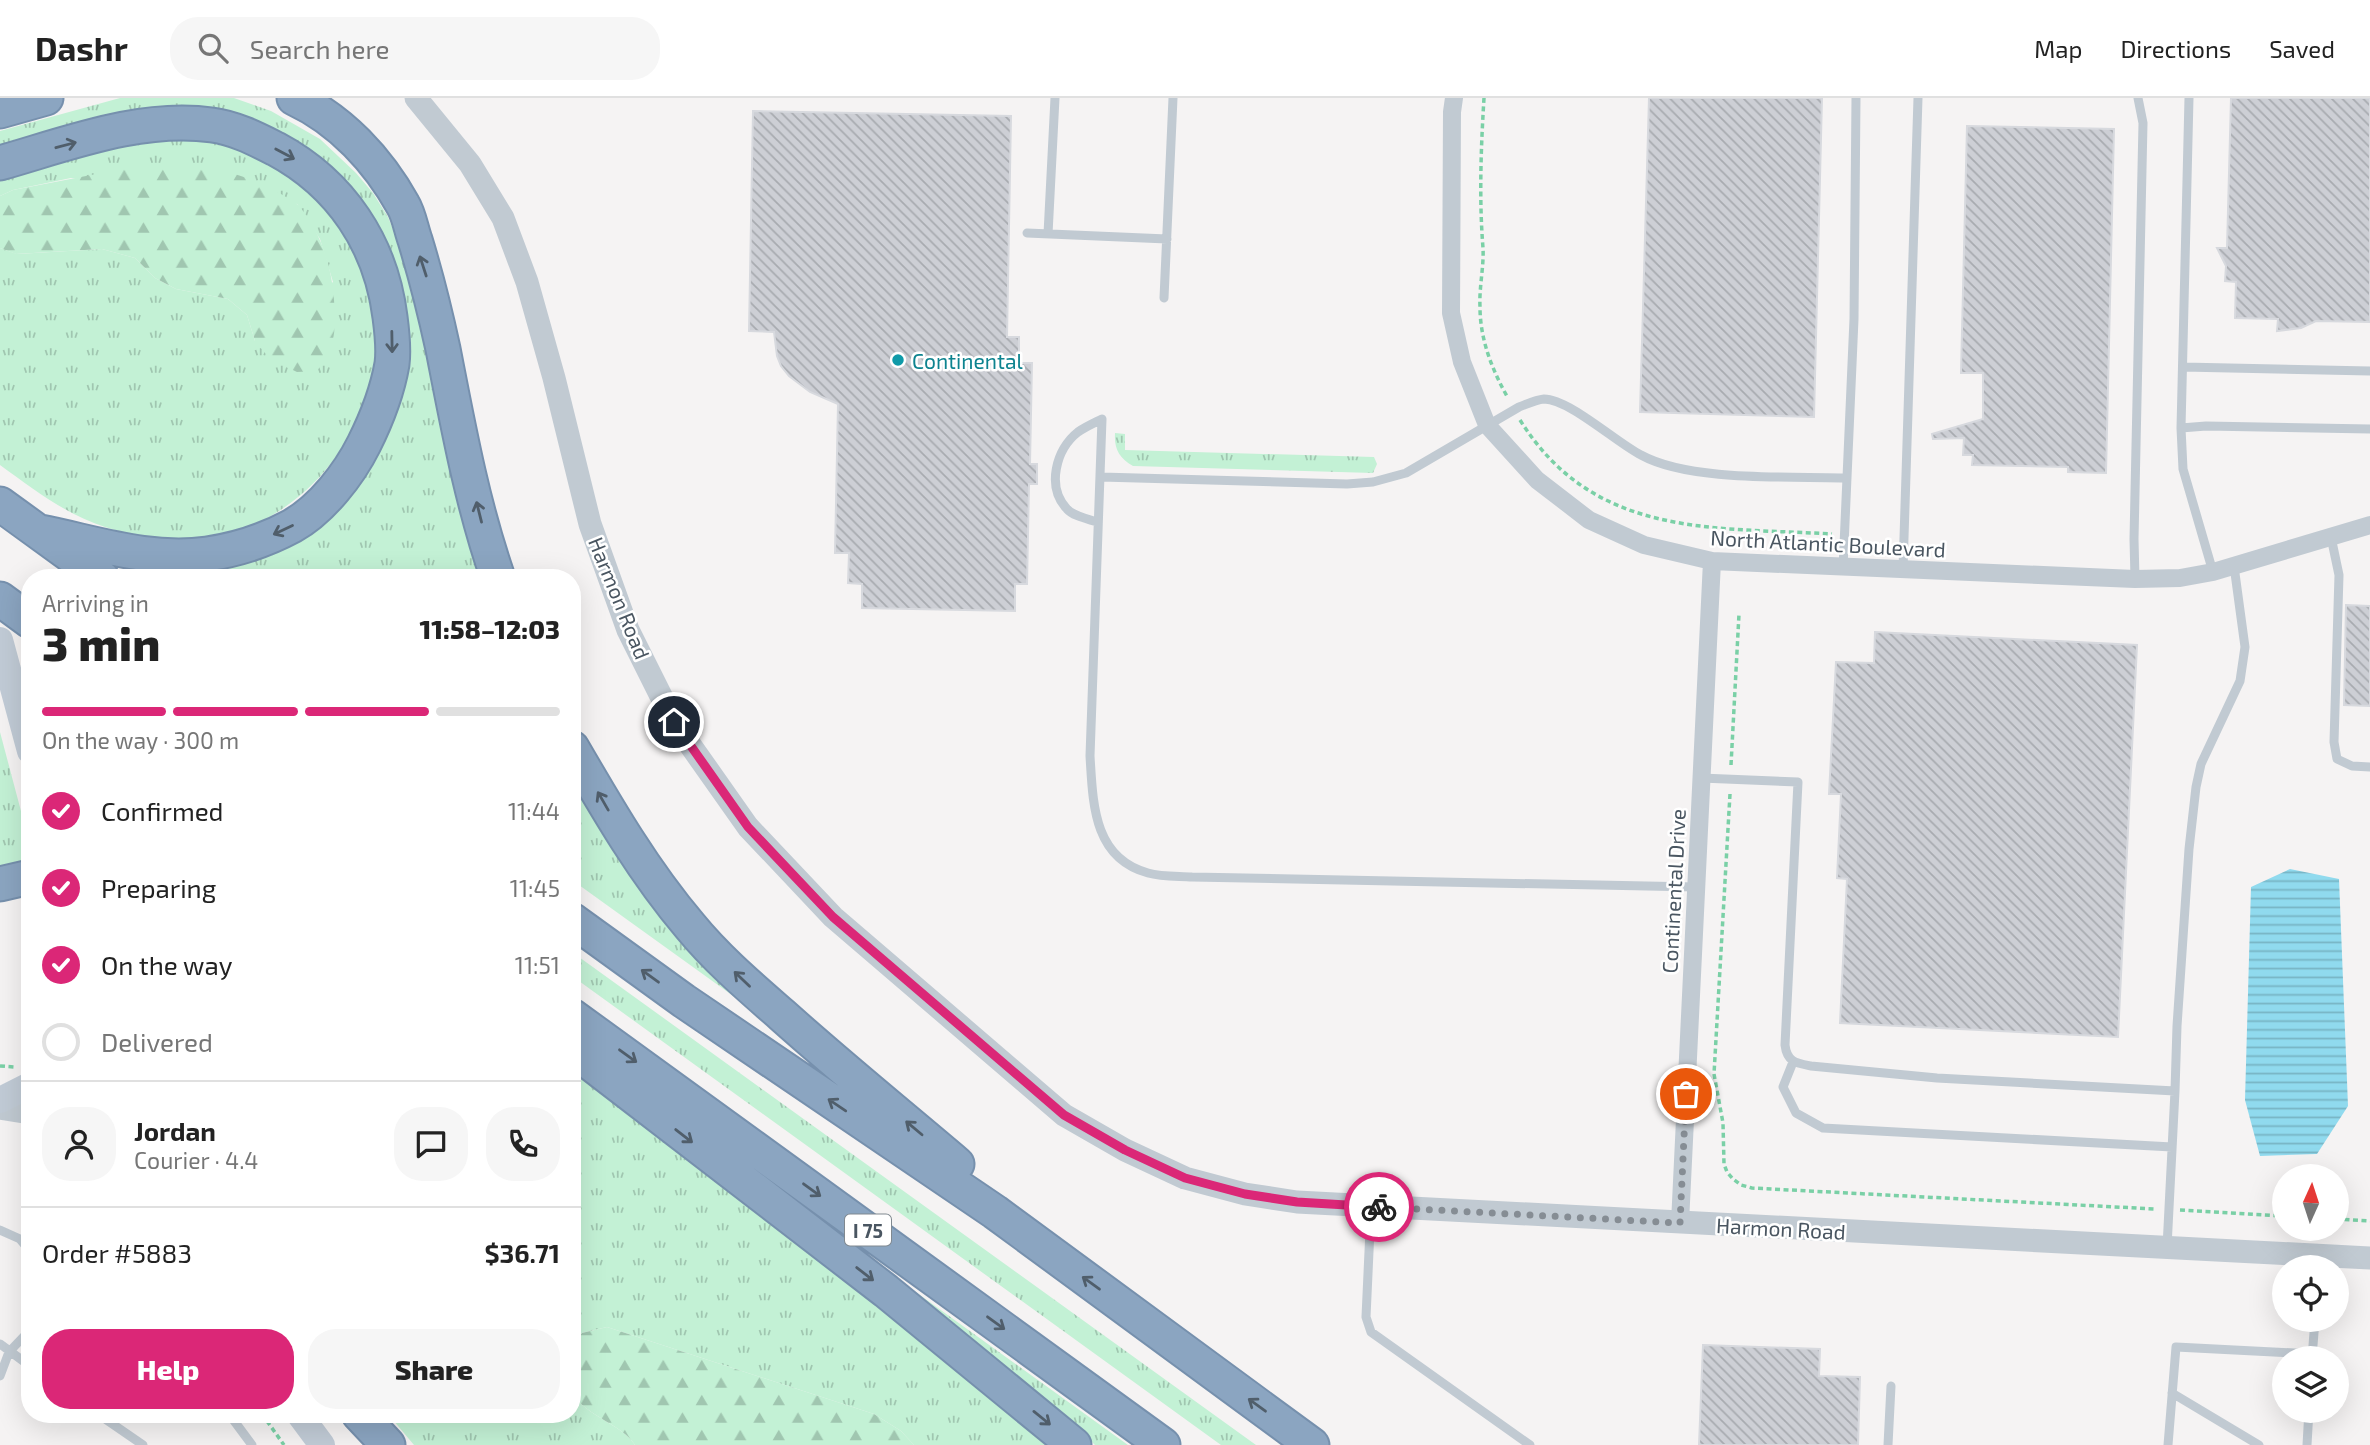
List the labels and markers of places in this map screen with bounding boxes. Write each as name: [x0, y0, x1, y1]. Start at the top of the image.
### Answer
place label: Continental: [912, 348, 1024, 373]
marker: Continental: [890, 352, 906, 368]
pin: [644, 692, 704, 752]
pin: [1656, 1064, 1716, 1124]

